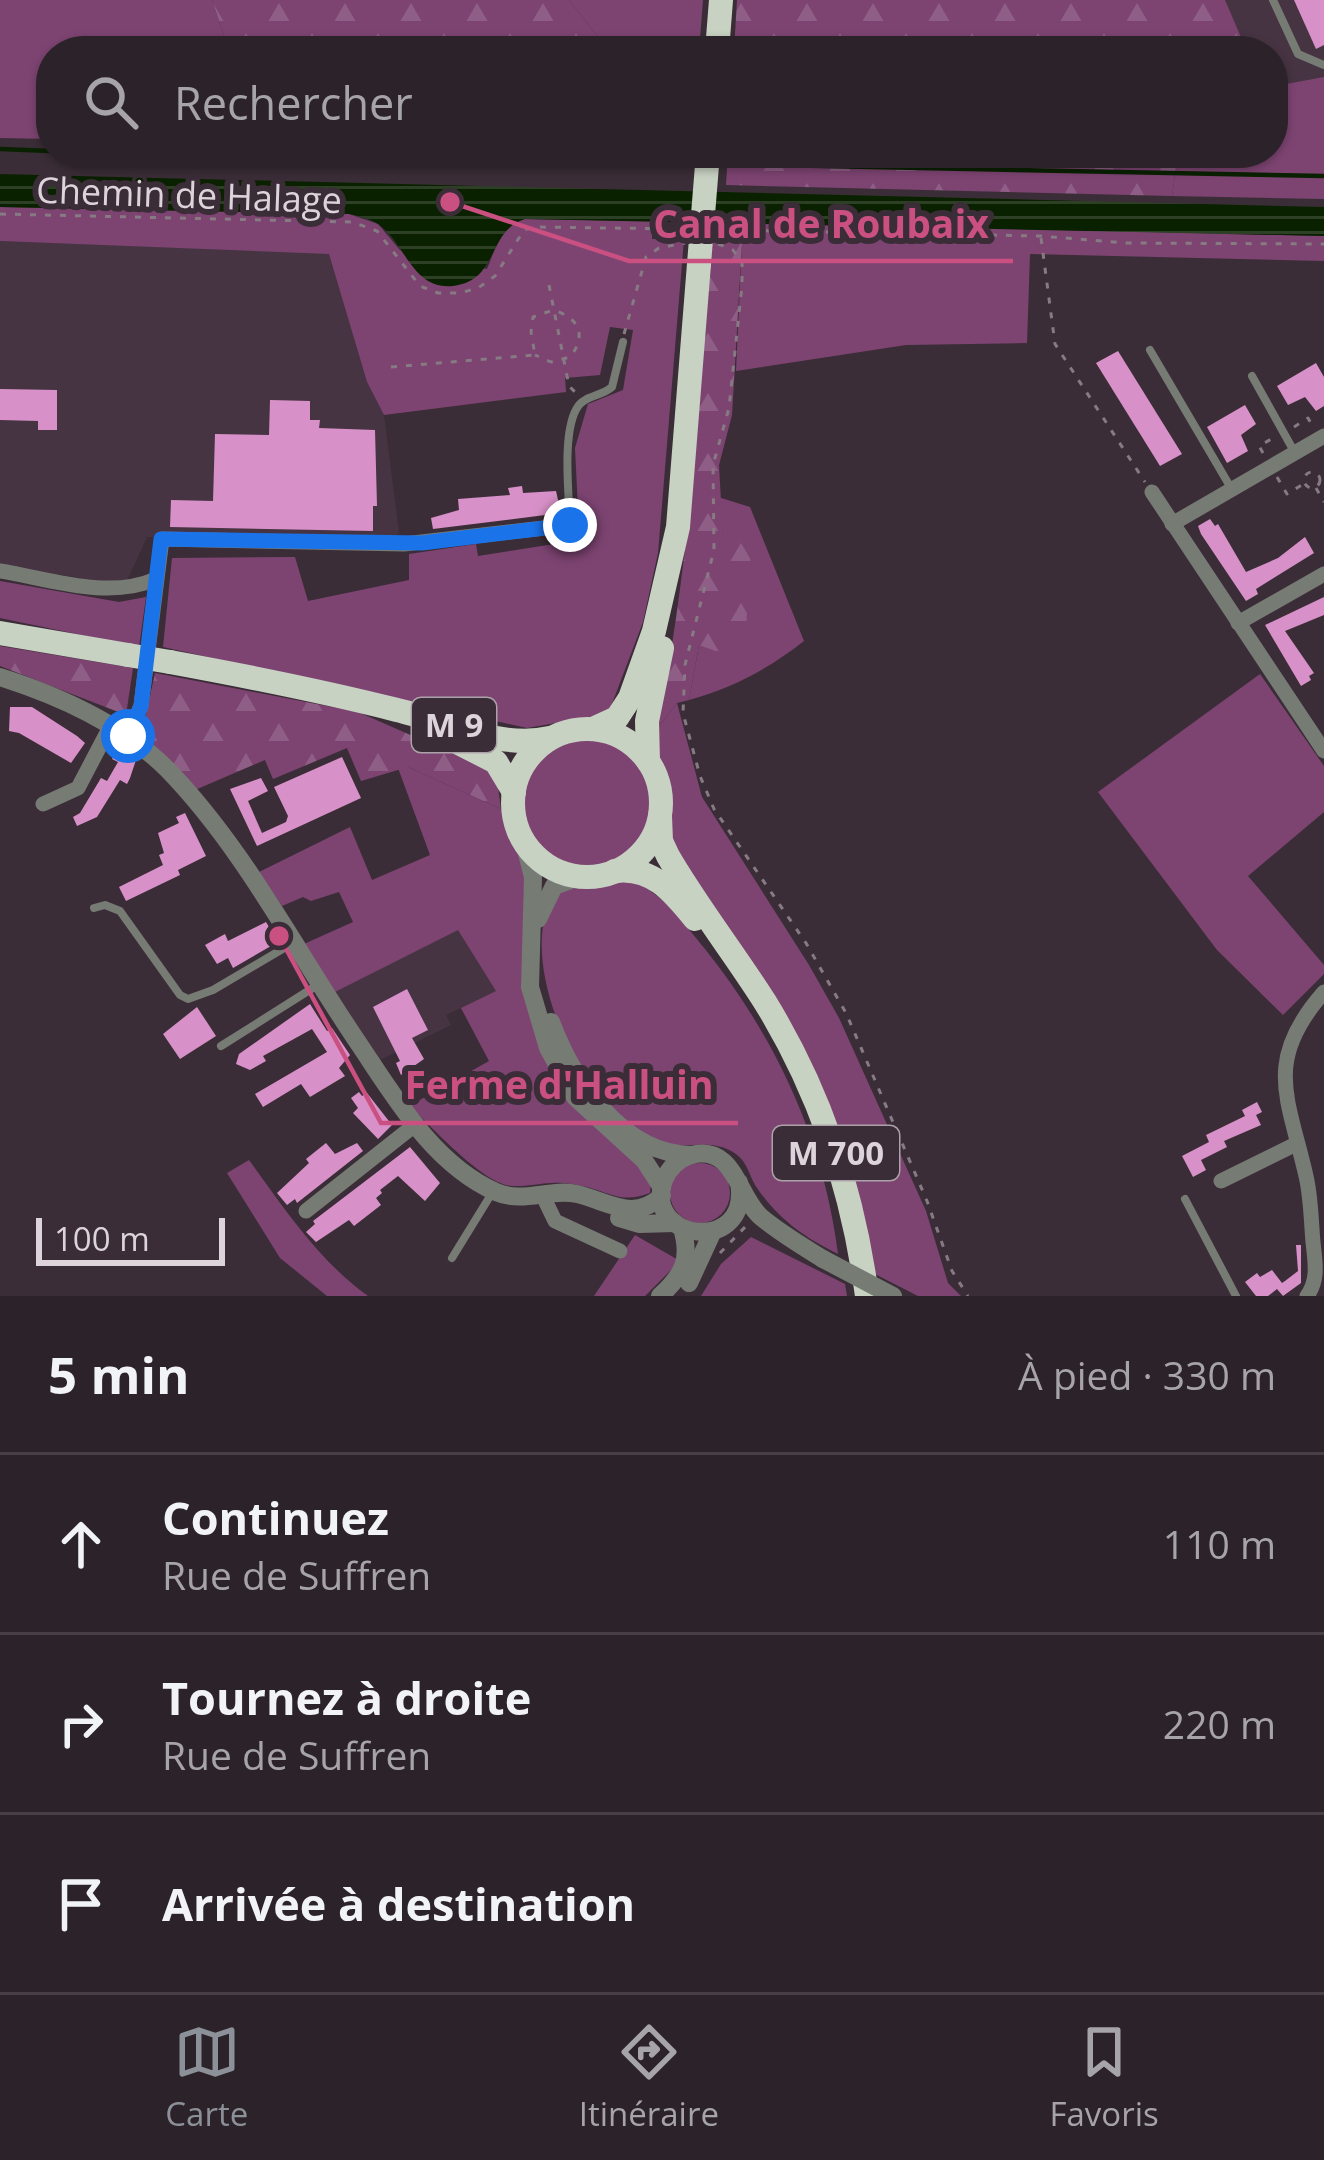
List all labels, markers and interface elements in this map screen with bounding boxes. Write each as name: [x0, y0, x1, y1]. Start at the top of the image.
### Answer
search box: [36, 36, 1288, 168]
icon: search: [78, 69, 144, 135]
text: Rechercher: [174, 72, 413, 133]
street label: Chemin de Halage: [35, 165, 343, 224]
callout: Canal de Roubaix: [629, 186, 1013, 261]
text: Canal de Roubaix: [653, 196, 989, 249]
route end: [543, 498, 597, 552]
road number: M 9: [412, 698, 496, 752]
route start: [101, 709, 155, 763]
callout: Ferme d'Halluin: [381, 1048, 738, 1123]
text: Ferme d'Halluin: [404, 1057, 714, 1110]
road number: M 700: [773, 1126, 899, 1180]
scale bar: [36, 1212, 225, 1265]
text: 100 m: [54, 1216, 150, 1261]
text: 5 min: [48, 1339, 190, 1409]
text: À pied · 330 m: [1018, 1348, 1276, 1401]
text: Continuez: [162, 1487, 389, 1548]
icon: ahead: [48, 1511, 114, 1577]
text: 110 m: [1163, 1517, 1276, 1570]
text: Rue de Suffren: [162, 1548, 431, 1601]
text: Tournez à droite: [162, 1667, 531, 1728]
icon: right: [48, 1691, 114, 1757]
text: 220 m: [1163, 1697, 1276, 1750]
text: Rue de Suffren: [162, 1728, 431, 1781]
icon: arrive: [48, 1871, 114, 1937]
text: Arrivée à destination: [162, 1873, 635, 1934]
tab: Carte: [165, 2019, 248, 2136]
tab: Itinéraire: [579, 2019, 719, 2136]
tab: Favoris: [1049, 2019, 1159, 2136]

